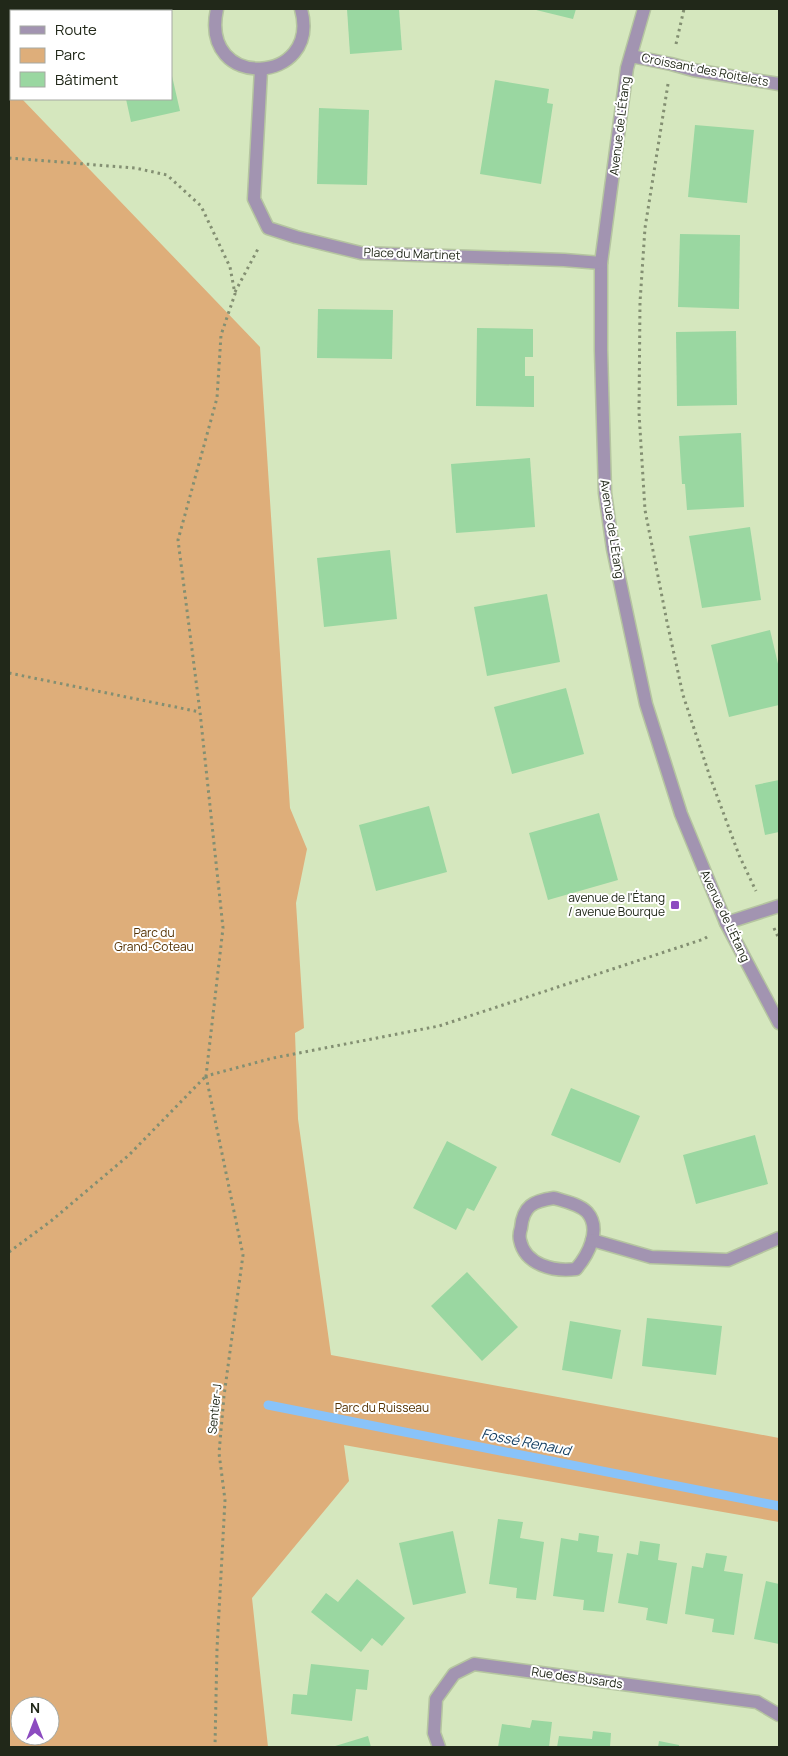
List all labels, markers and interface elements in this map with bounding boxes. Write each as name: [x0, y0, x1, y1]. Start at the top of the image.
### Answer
legend: [10, 10, 172, 100]
text: Route: [55, 19, 97, 40]
text: Parc: [55, 44, 86, 65]
street label: Croissant des Roitelets: [640, 49, 770, 90]
text: Bâtiment: [55, 69, 118, 90]
street label: Avenue de L'Étang: [605, 75, 634, 177]
street label: Place du Martinet: [363, 243, 461, 264]
street label: Avenue de L'Étang: [596, 478, 629, 580]
street label: Avenue de L'Étang: [697, 867, 754, 965]
place label: avenue de l'Étang / avenue Bourque: [568, 889, 665, 920]
marker: avenue de l'Étang / avenue Bourque: [669, 899, 681, 911]
park label: Parc du Grand-Coteau: [114, 924, 194, 955]
street label: Sentier-J: [203, 1383, 226, 1435]
park label: Parc du Ruisseau: [335, 1399, 429, 1416]
water label: Fossé Renaud: [480, 1424, 574, 1460]
street label: Rue des Busards: [530, 1663, 624, 1692]
north arrow: [10, 1696, 60, 1746]
text: N: [30, 1698, 40, 1717]

